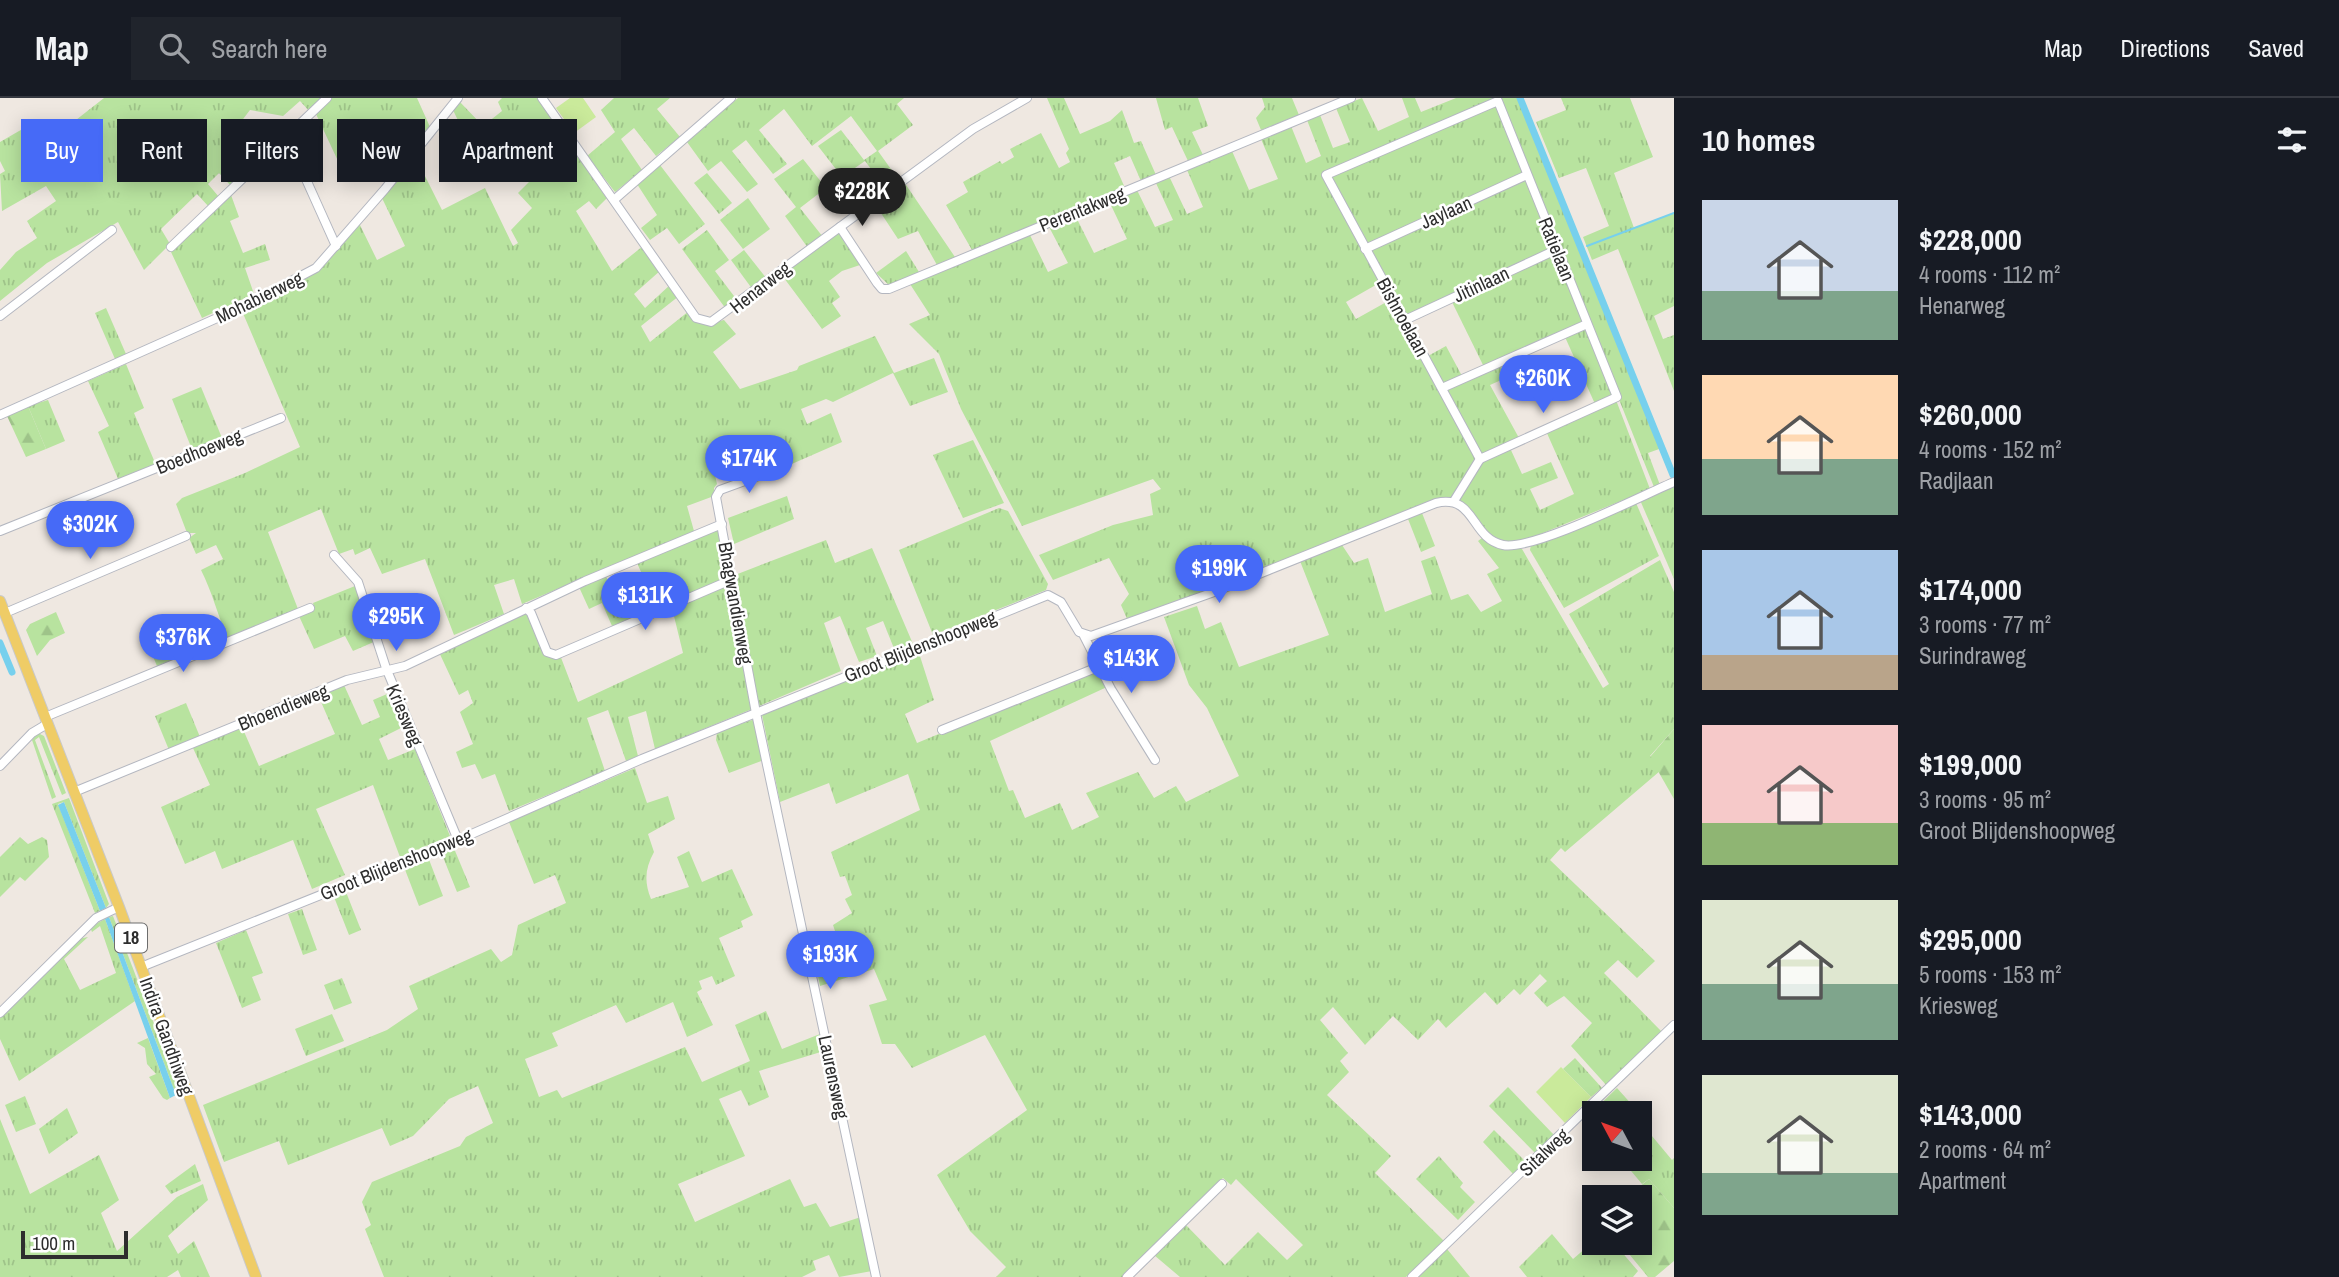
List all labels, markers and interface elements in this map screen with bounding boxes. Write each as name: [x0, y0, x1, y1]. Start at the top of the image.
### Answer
search box: [131, 17, 621, 80]
text: Map: [35, 26, 89, 70]
icon: search: [155, 29, 193, 67]
text: Search here: [211, 31, 327, 66]
text: Map: [2044, 32, 2082, 64]
text: Directions: [2120, 32, 2210, 64]
text: Saved: [2248, 32, 2304, 64]
chip: Buy: [21, 119, 103, 182]
chip: Rent: [117, 119, 207, 182]
chip: Filters: [221, 119, 323, 182]
chip: New: [337, 119, 425, 182]
chip: Apartment: [439, 119, 577, 182]
text: 10 homes: [1702, 120, 1816, 160]
icon: filters: [2273, 121, 2311, 159]
pin: $228K: [813, 169, 911, 228]
text: $228K: [834, 175, 890, 206]
street label: Perentakweg: [1035, 180, 1129, 238]
street label: Jaylaan: [1416, 189, 1476, 235]
street label: Ratielaan: [1532, 213, 1582, 285]
text: $228,000: [1919, 219, 2022, 259]
icon: home: [1758, 228, 1842, 312]
street label: Henarweg: [724, 255, 796, 319]
text: 4 rooms · 112 m²: [1919, 259, 2060, 290]
street label: Jitinlaan: [1449, 260, 1513, 308]
street label: Mohabierweg: [211, 264, 307, 329]
street label: Bishnoelaan: [1371, 273, 1435, 361]
text: Henarweg: [1919, 290, 2005, 321]
pin: $260K: [1494, 356, 1592, 415]
text: $260K: [1515, 362, 1571, 393]
text: $260,000: [1919, 394, 2022, 434]
icon: home: [1758, 403, 1842, 487]
street label: Boedhoeweg: [152, 422, 246, 480]
text: 4 rooms · 152 m²: [1919, 434, 2062, 465]
pin: $174K: [700, 436, 798, 495]
text: $174K: [721, 442, 777, 473]
text: Radjlaan: [1919, 465, 1993, 496]
pin: $302K: [41, 502, 139, 561]
text: $302K: [62, 508, 118, 539]
street label: Bhagwandienweg: [712, 540, 760, 667]
pin: $199K: [1170, 546, 1268, 605]
text: $199K: [1191, 552, 1247, 583]
text: $174,000: [1919, 569, 2022, 609]
pin: $131K: [596, 573, 694, 632]
icon: home: [1758, 578, 1842, 662]
text: $131K: [617, 579, 673, 610]
pin: $295K: [347, 594, 445, 653]
text: $295K: [368, 600, 424, 631]
street label: Groot Blijdenshoopweg: [840, 603, 1000, 688]
text: 3 rooms · 77 m²: [1919, 609, 2051, 640]
pin: $376K: [134, 614, 232, 674]
text: $376K: [155, 621, 211, 652]
pin: $143K: [1082, 636, 1180, 695]
text: Surindraweg: [1919, 640, 2026, 671]
text: $143K: [1103, 642, 1159, 673]
street label: Bhoendieweg: [234, 677, 332, 737]
street label: Kriesweg: [380, 680, 430, 750]
text: $199,000: [1919, 744, 2022, 784]
icon: home: [1758, 753, 1842, 837]
text: 3 rooms · 95 m²: [1919, 784, 2051, 815]
text: Groot Blijdenshoopweg: [1919, 815, 2115, 846]
street label: Groot Blijdenshoopweg: [316, 821, 476, 906]
text: $295,000: [1919, 919, 2022, 959]
road number: 18: [115, 924, 147, 952]
icon: home: [1758, 928, 1842, 1012]
pin: $193K: [781, 932, 879, 991]
text: $193K: [802, 938, 858, 969]
text: 5 rooms · 153 m²: [1919, 959, 2062, 990]
street label: Indira Gandhiweg: [134, 973, 201, 1099]
text: Kriesweg: [1919, 990, 1998, 1021]
street label: Laurensweg: [812, 1033, 856, 1122]
text: $143,000: [1919, 1094, 2022, 1134]
north arrow: [1582, 1101, 1652, 1171]
map controls: [1582, 1101, 1652, 1255]
icon: home: [1758, 1103, 1842, 1187]
street label: Sitalweg: [1513, 1122, 1575, 1182]
text: 2 rooms · 64 m²: [1919, 1134, 2051, 1165]
text: Apartment: [1919, 1165, 2006, 1196]
button: layers: [1582, 1185, 1652, 1255]
scale bar: [21, 1228, 128, 1260]
text: 100 m: [32, 1230, 75, 1256]

